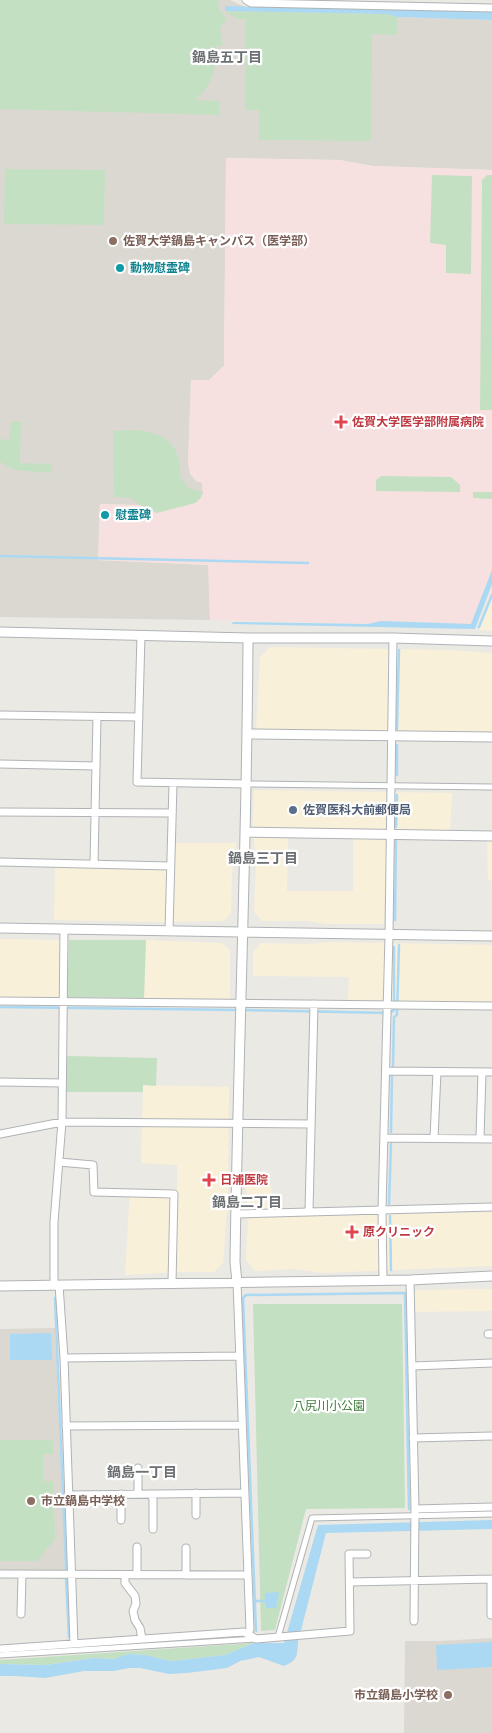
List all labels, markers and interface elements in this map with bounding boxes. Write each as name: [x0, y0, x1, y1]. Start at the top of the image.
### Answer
district label: 鍋島五丁目: [192, 49, 262, 65]
place label: 佐賀大学鍋島キャンパス（医学部）: [123, 234, 315, 248]
marker: 佐賀大学鍋島キャンパス（医学部）: [107, 235, 119, 247]
place label: 動物慰霊碑: [130, 261, 190, 275]
marker: 動物慰霊碑: [114, 262, 126, 274]
marker: 佐賀大学医学部附属病院: [334, 415, 348, 429]
place label: 佐賀大学医学部附属病院: [352, 415, 484, 429]
place label: 慰霊碑: [115, 508, 151, 522]
marker: 慰霊碑: [99, 509, 111, 521]
place label: 佐賀医科大前郵便局: [303, 803, 411, 817]
marker: 佐賀医科大前郵便局: [287, 804, 299, 816]
district label: 鍋島三丁目: [228, 850, 298, 866]
marker: 日浦医院: [202, 1173, 216, 1187]
place label: 日浦医院: [220, 1173, 268, 1187]
district label: 鍋島二丁目: [212, 1194, 282, 1210]
marker: 原クリニック: [345, 1225, 359, 1239]
place label: 原クリニック: [363, 1225, 435, 1239]
park label: 八尻川小公園: [293, 1399, 365, 1413]
district label: 鍋島一丁目: [107, 1464, 177, 1480]
place label: 市立鍋島中学校: [41, 1494, 125, 1508]
marker: 市立鍋島中学校: [25, 1495, 37, 1507]
place label: 市立鍋島小学校: [354, 1688, 438, 1702]
marker: 市立鍋島小学校: [442, 1689, 454, 1701]

